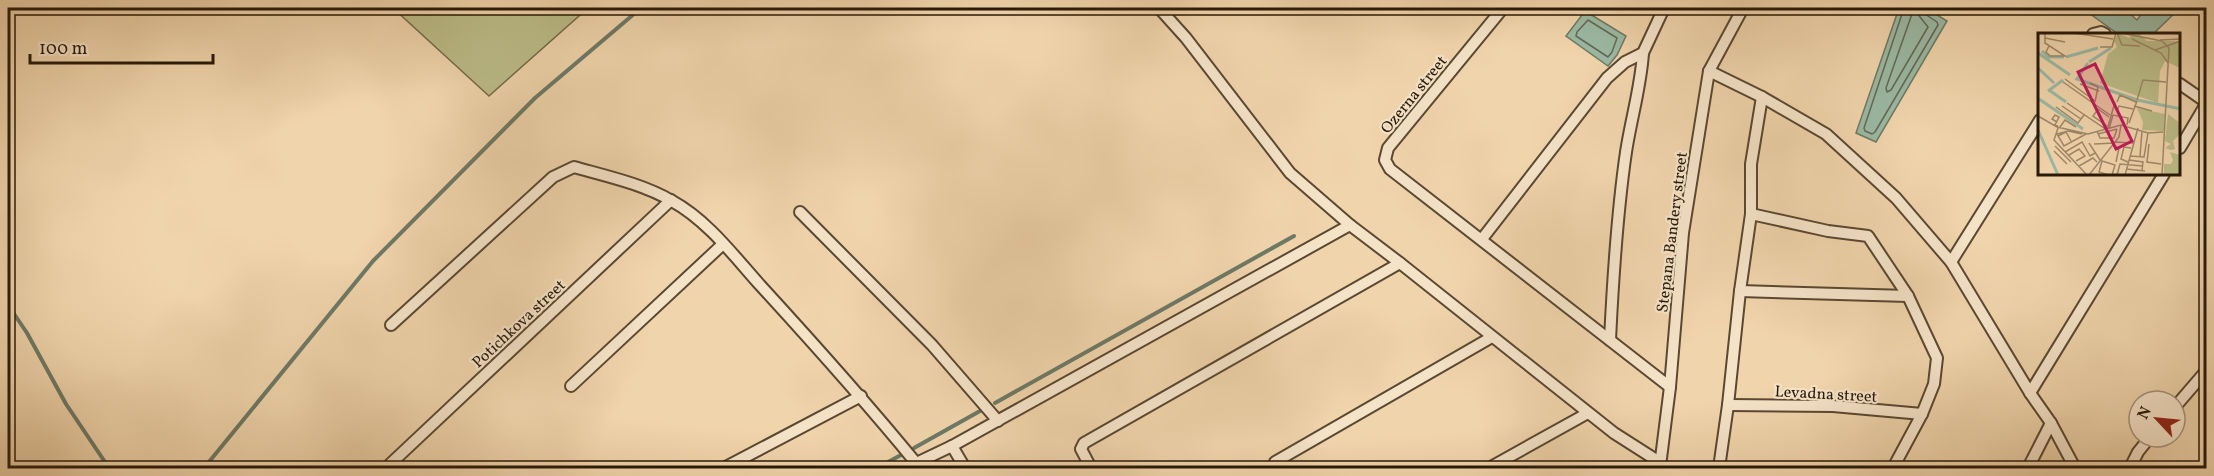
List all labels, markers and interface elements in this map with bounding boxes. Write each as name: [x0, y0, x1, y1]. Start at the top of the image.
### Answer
scale bar: [30, 27, 213, 65]
inset map: [2038, 33, 2181, 176]
text: 100 m: [39, 37, 88, 62]
street label: Ozerna street: [1376, 51, 1453, 139]
street label: Stepana Bandery street: [1652, 150, 1694, 314]
street label: Potichkova street: [468, 275, 571, 374]
street label: Levadna street: [1774, 381, 1878, 409]
north arrow: [2127, 389, 2187, 449]
text: N: [2133, 403, 2158, 423]

